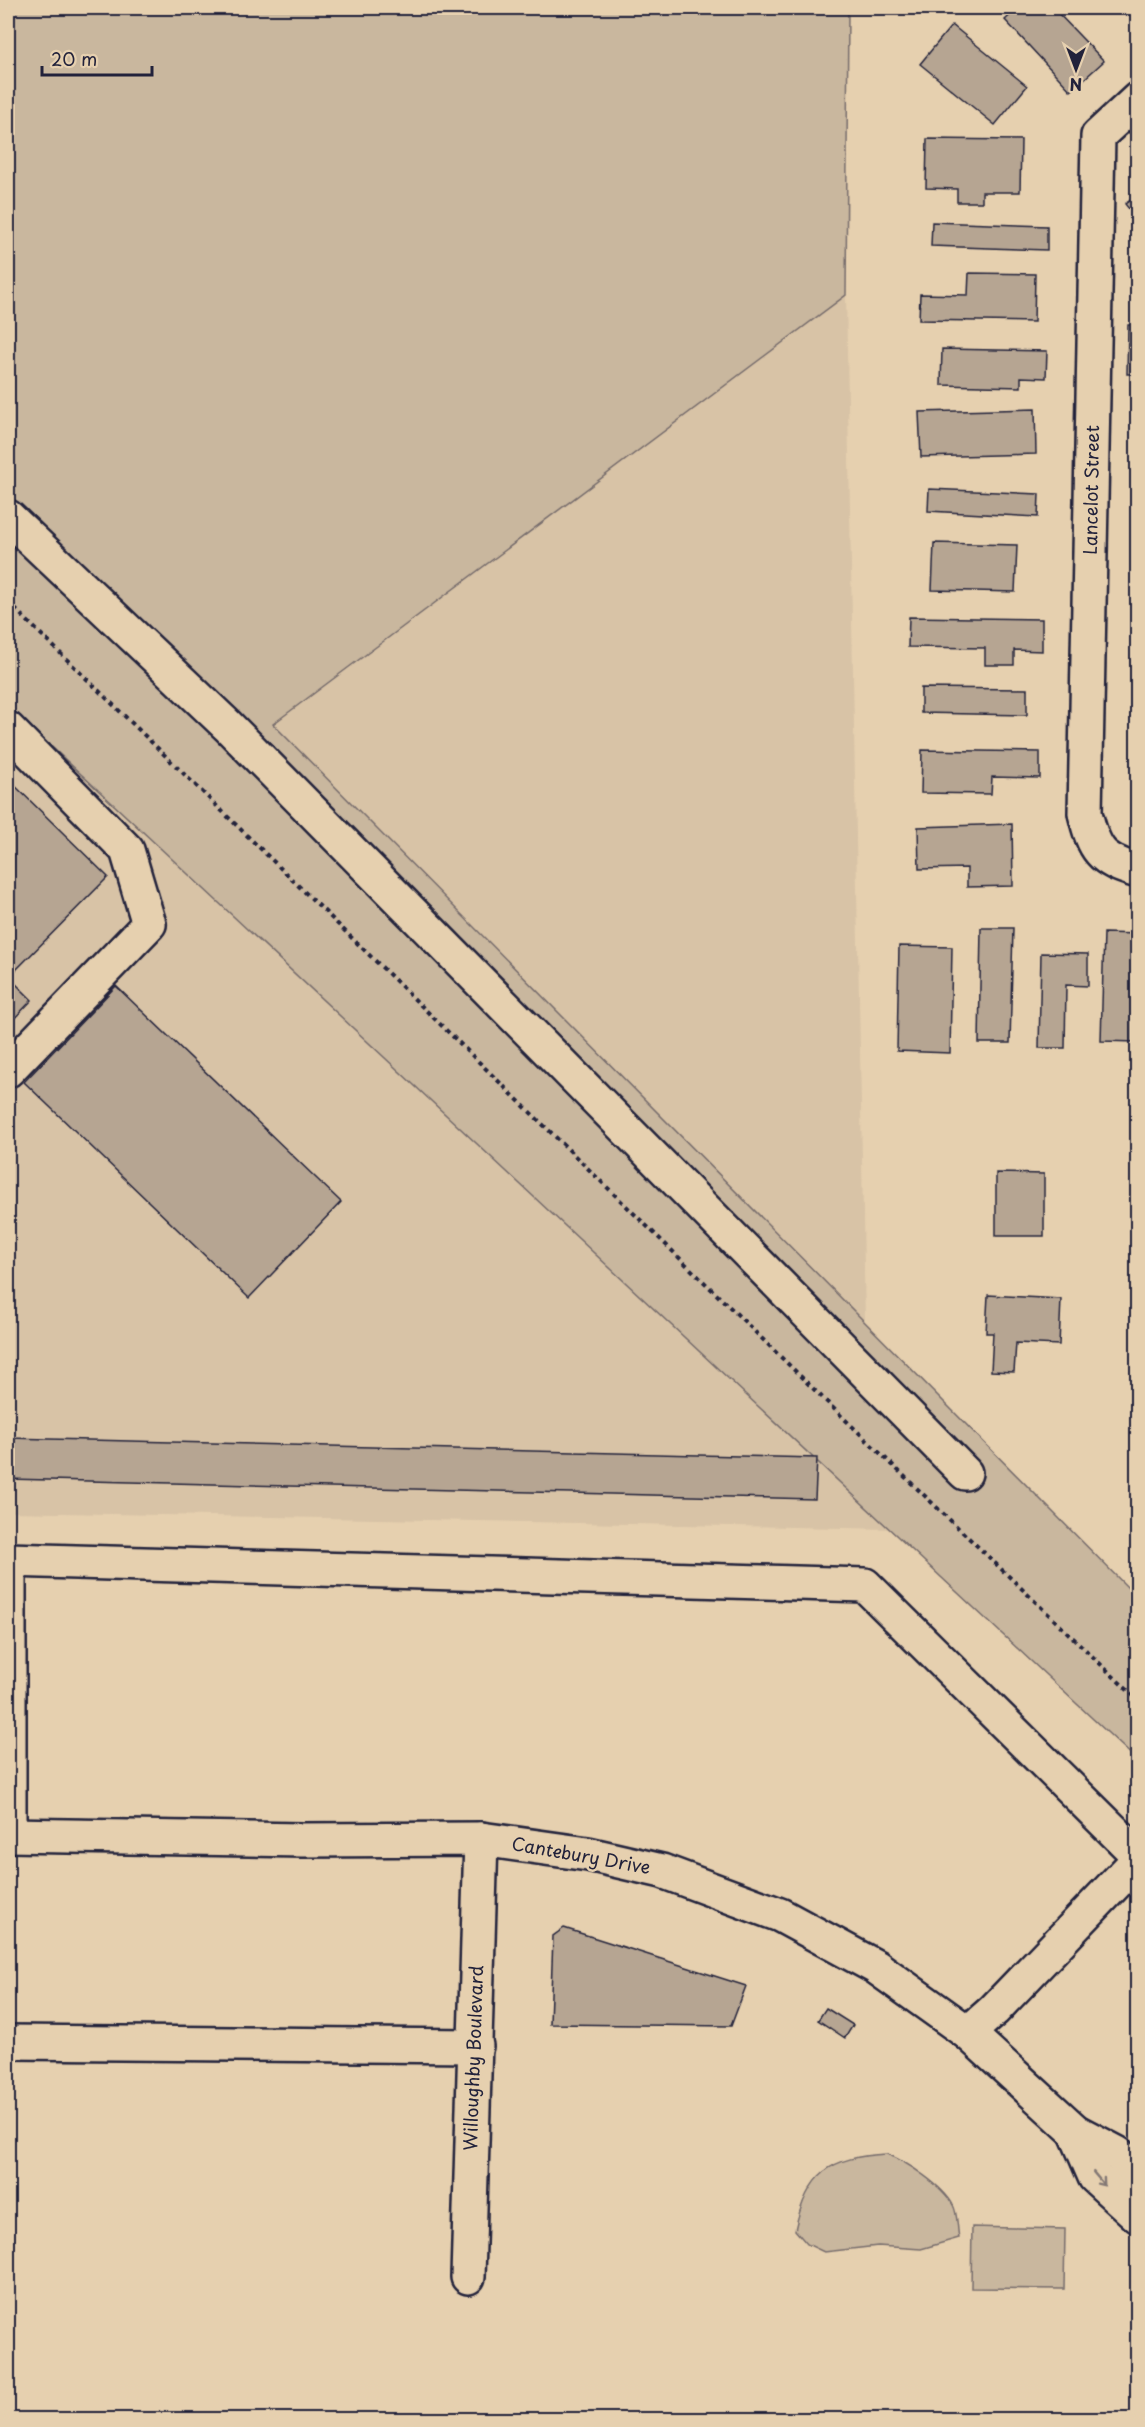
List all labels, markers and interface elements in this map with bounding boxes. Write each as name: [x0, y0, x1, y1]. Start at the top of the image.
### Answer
scale bar: [42, 39, 152, 77]
north arrow: [1046, 39, 1106, 99]
text: 20 m: [51, 45, 97, 72]
text: N: [1070, 73, 1082, 97]
street label: Lancelot Street: [1076, 425, 1105, 555]
street label: Cantebury Drive: [510, 1829, 653, 1880]
street label: Willoughby Boulevard: [456, 1965, 489, 2151]
one-way arrow: [1092, 2171, 1105, 2187]

